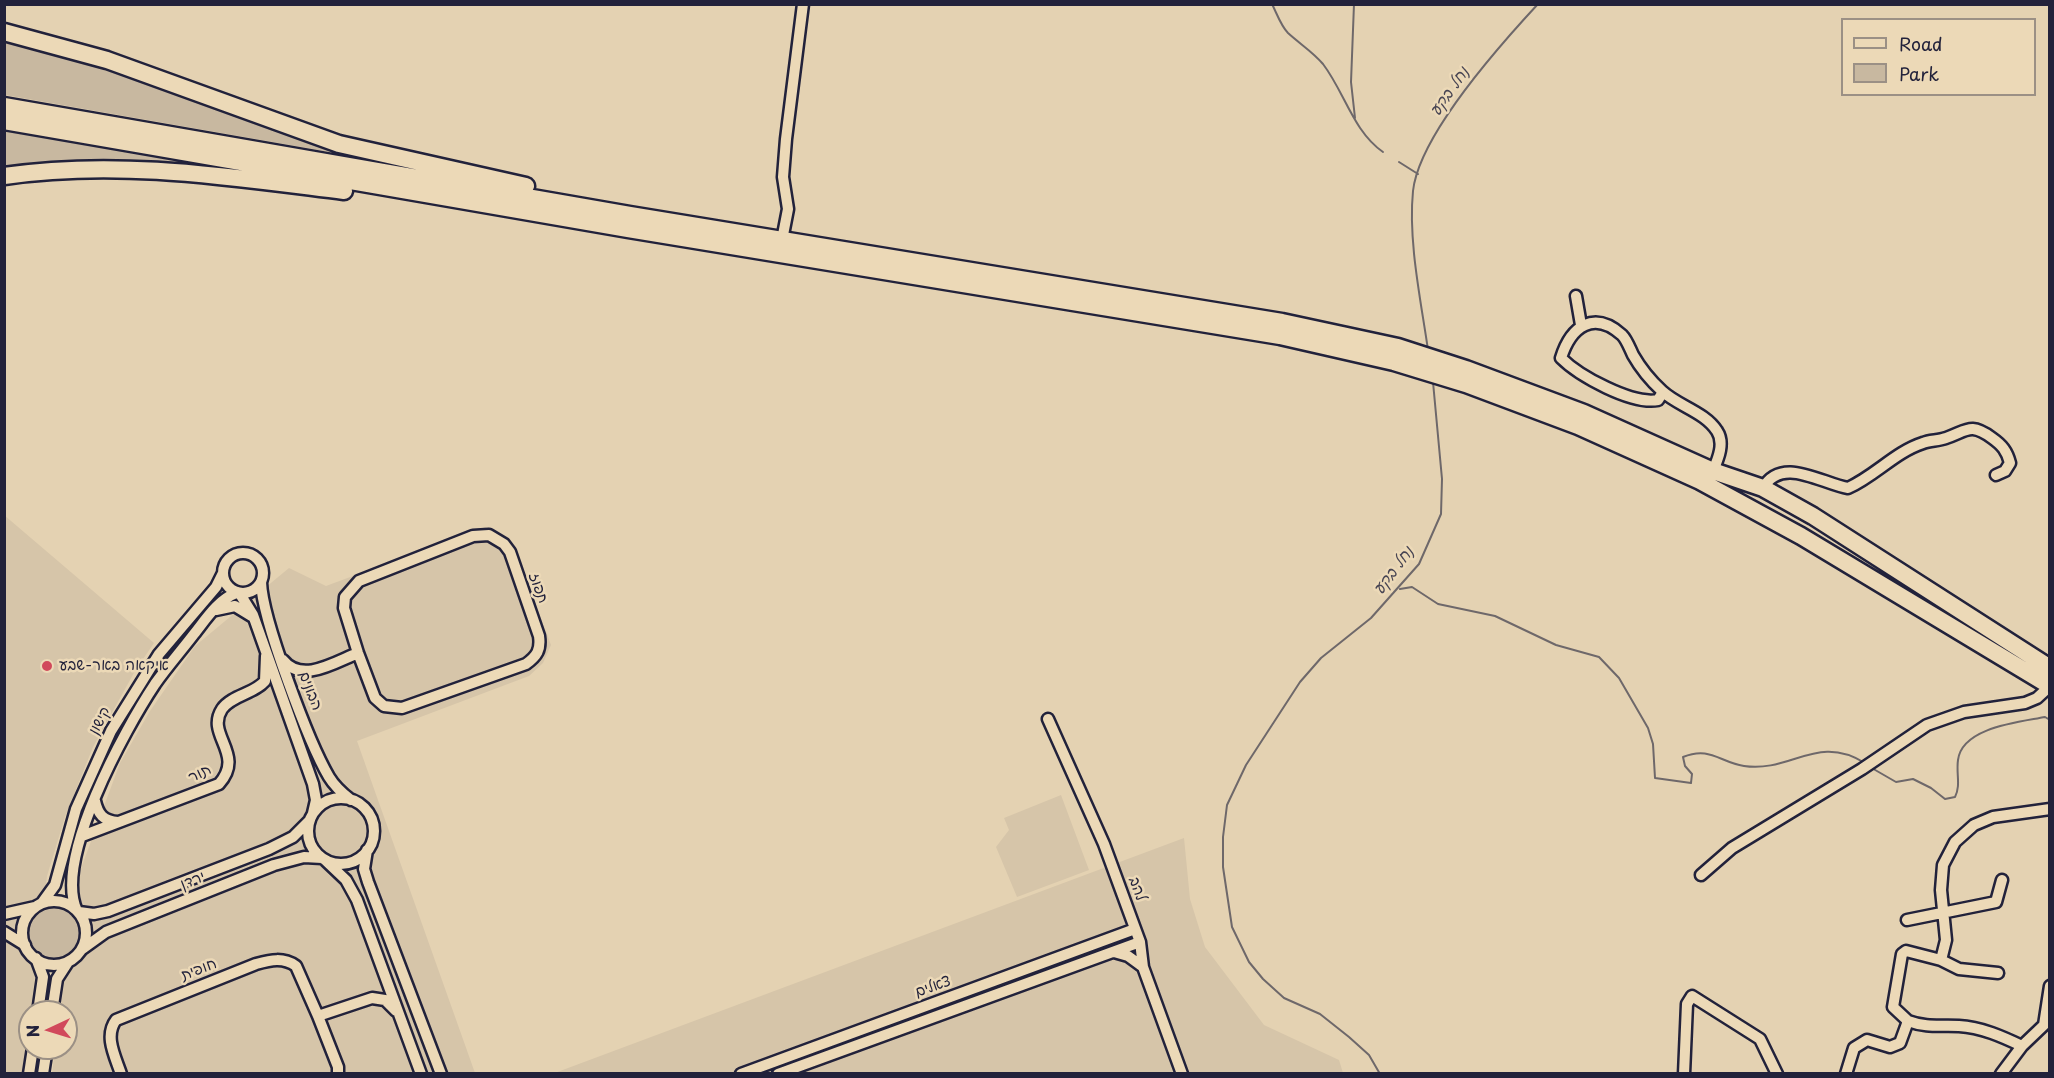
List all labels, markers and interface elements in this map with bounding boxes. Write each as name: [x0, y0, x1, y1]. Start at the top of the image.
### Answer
legend: [1841, 18, 2036, 96]
text: Road: [1899, 30, 1943, 57]
text: Park: [1899, 60, 1939, 87]
water label: נחל בקע: [1426, 64, 1474, 120]
water label: נחל בקע: [1370, 543, 1418, 599]
street label: תפוז: [524, 570, 552, 606]
place label: איקאה באר-שבע: [59, 657, 169, 675]
marker: איקאה באר-שבע: [40, 659, 54, 673]
street label: הבונים: [294, 669, 326, 713]
street label: קישון: [85, 704, 115, 738]
street label: תור: [186, 761, 214, 787]
street label: ירדן: [178, 868, 208, 894]
street label: להב: [1124, 875, 1150, 903]
street label: חופית: [179, 955, 219, 985]
street label: צאלים: [913, 972, 953, 1002]
north arrow: [18, 1000, 78, 1060]
text: N: [20, 1024, 44, 1038]

